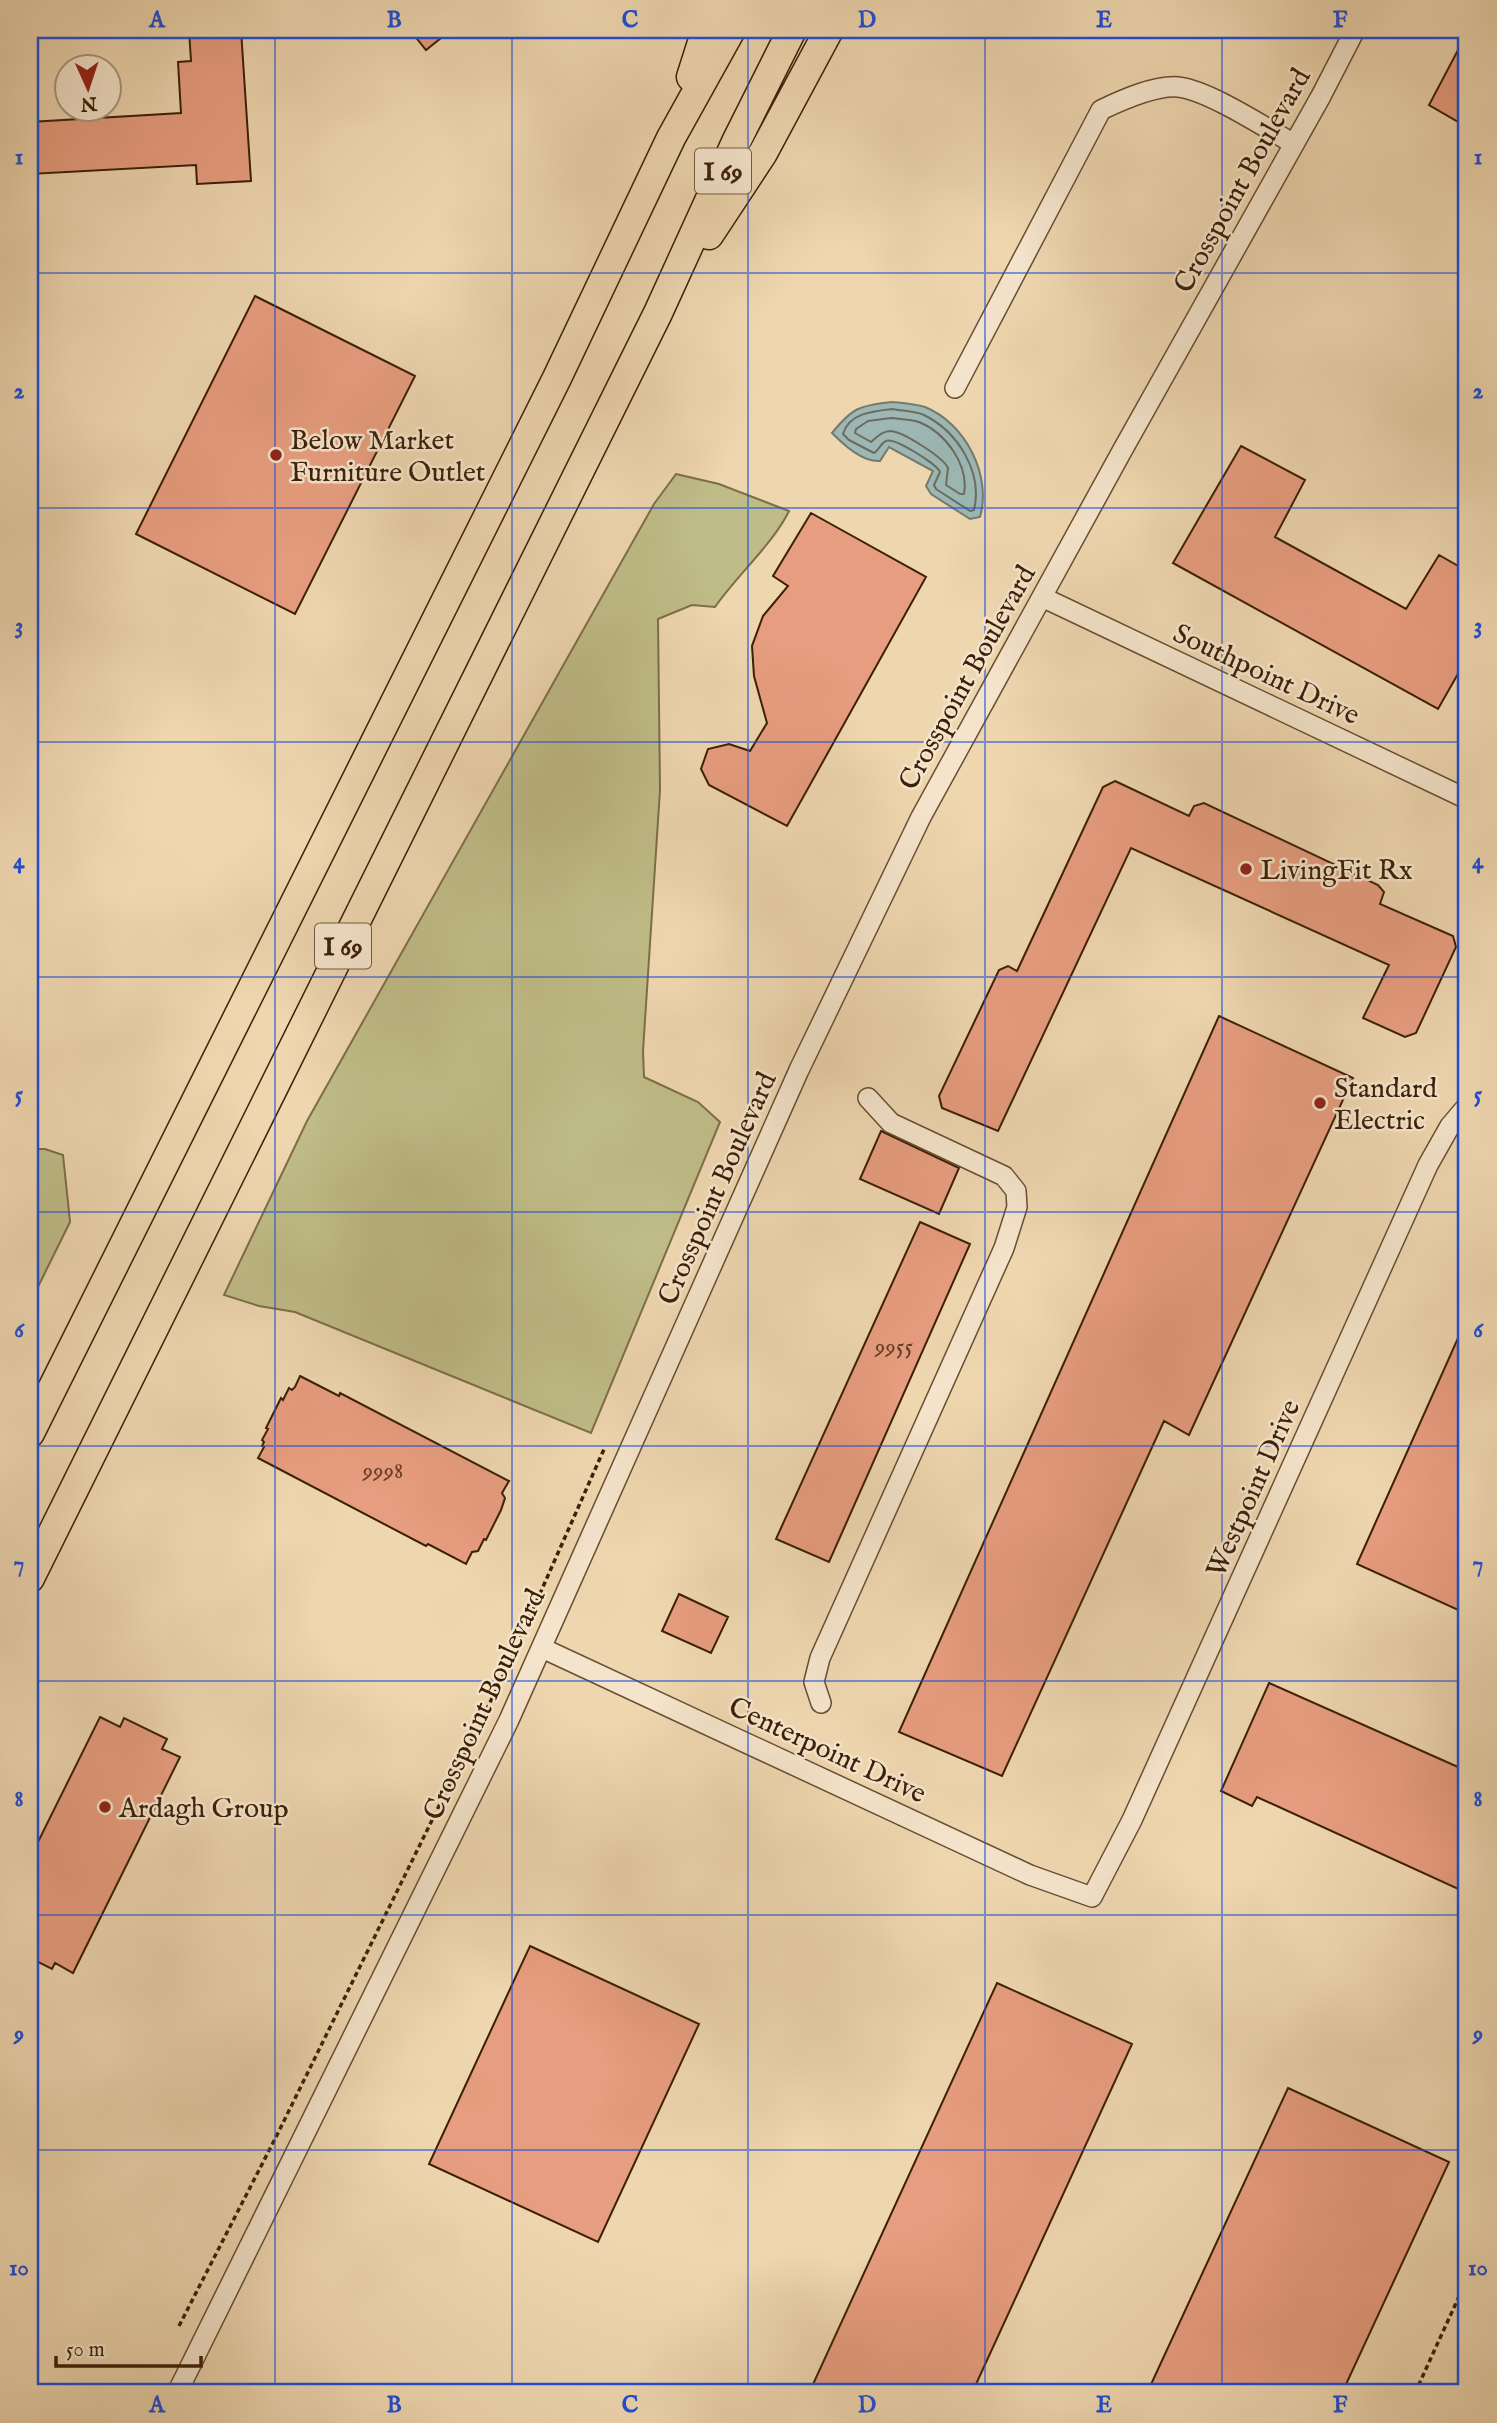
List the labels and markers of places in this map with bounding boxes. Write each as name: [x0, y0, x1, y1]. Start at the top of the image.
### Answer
place label: Below Market Furniture Outlet: [290, 424, 486, 491]
marker: Below Market Furniture Outlet: [268, 447, 284, 463]
place label: LivingFit Rx: [1260, 854, 1413, 889]
marker: LivingFit Rx: [1238, 861, 1254, 877]
place label: Standard Electric: [1334, 1072, 1437, 1139]
marker: Standard Electric: [1312, 1095, 1328, 1111]
place label: Ardagh Group: [118, 1792, 289, 1827]
marker: Ardagh Group: [97, 1799, 113, 1815]

